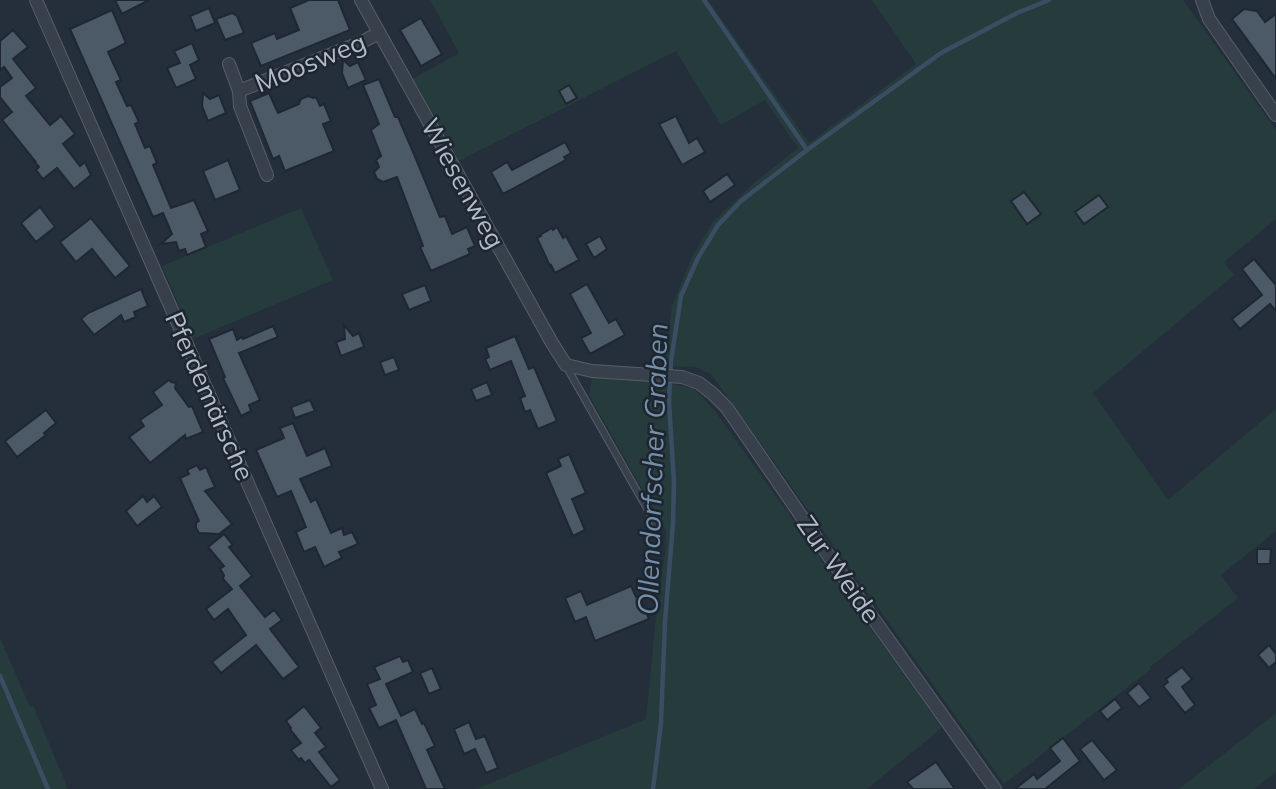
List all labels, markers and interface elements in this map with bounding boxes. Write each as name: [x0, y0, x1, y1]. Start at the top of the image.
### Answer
street label: Moosweg: [250, 25, 370, 99]
street label: Wiesenweg: [414, 112, 512, 254]
street label: Pferdemärsche: [158, 306, 262, 486]
water label: Ollendorfscher Graben: [629, 322, 675, 616]
street label: Zur Weide: [790, 509, 888, 629]

